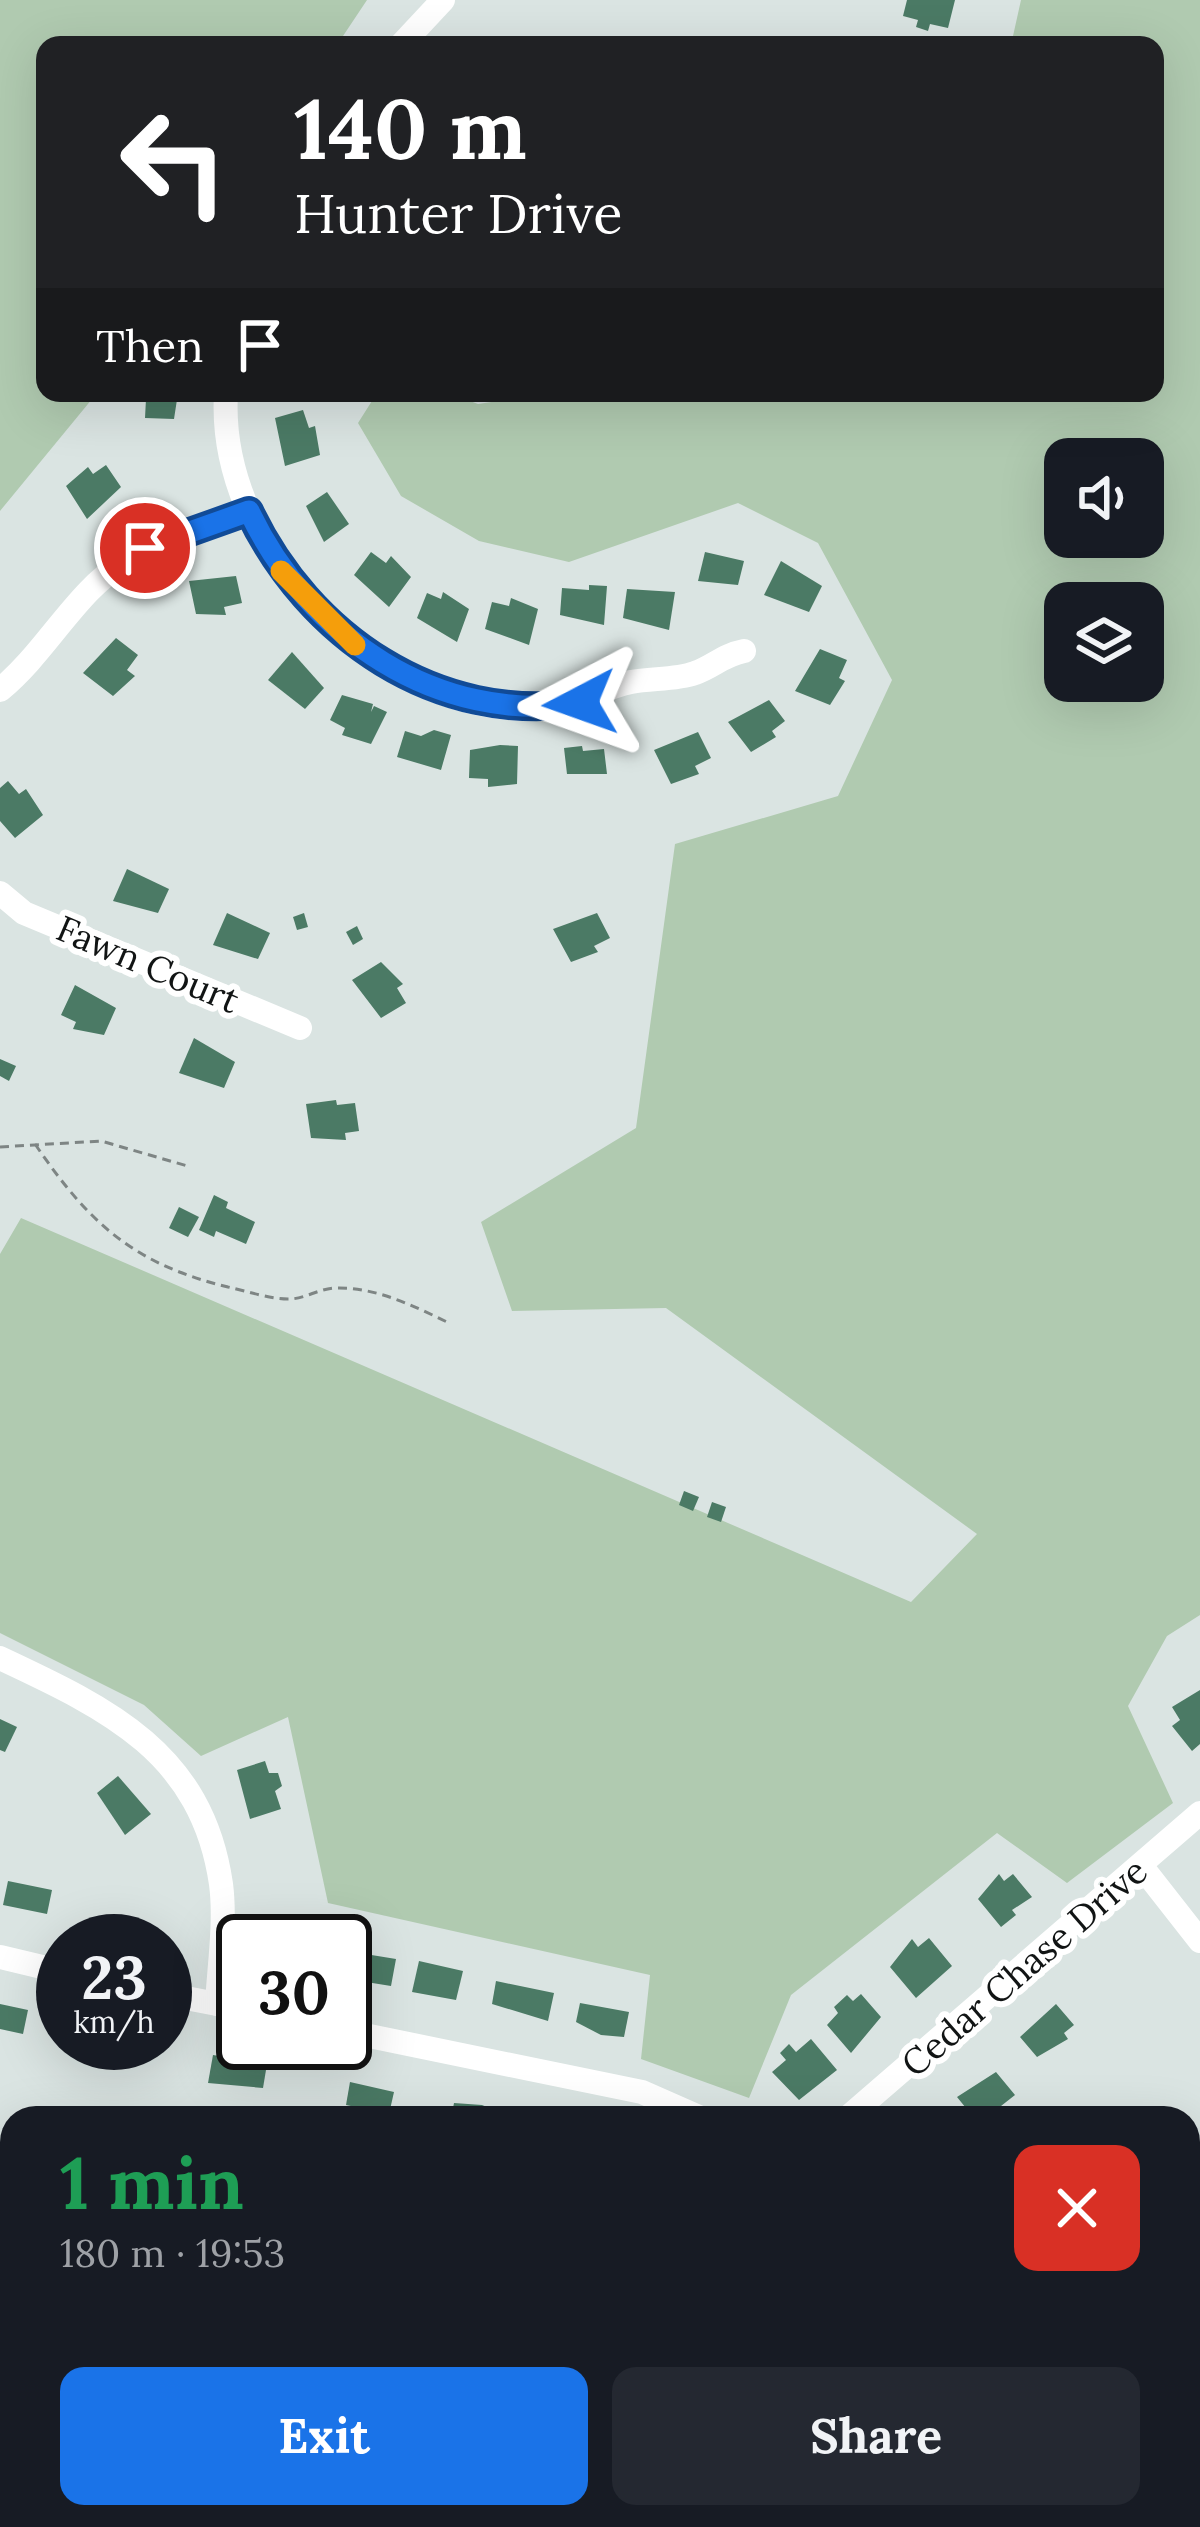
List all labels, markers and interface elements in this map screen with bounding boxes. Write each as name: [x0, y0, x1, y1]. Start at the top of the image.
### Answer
text: 140 m: [294, 74, 527, 182]
icon: left: [96, 84, 252, 240]
text: Hunter Drive: [294, 179, 622, 248]
icon: arrive: [227, 312, 293, 378]
text: Then: [96, 317, 203, 374]
map controls: [1044, 438, 1164, 702]
button: sound: [1044, 438, 1164, 558]
pin: [94, 497, 196, 599]
icon: arrive: [112, 515, 178, 581]
button: layers: [1044, 582, 1164, 702]
position arrow: [517, 640, 643, 766]
street label: Fawn Court: [50, 905, 246, 1023]
street label: Cedar Chase Drive: [892, 1848, 1156, 2086]
speed limit sign: 30: [216, 1914, 372, 2070]
text: 23: [81, 1939, 147, 2015]
text: km/h: [73, 2003, 155, 2041]
text: 1 min: [60, 2137, 244, 2229]
button: close: [1014, 2145, 1140, 2271]
text: 180 m · 19:53: [60, 2228, 285, 2278]
button: Exit: [60, 2367, 588, 2505]
button: Share: [612, 2367, 1140, 2505]

